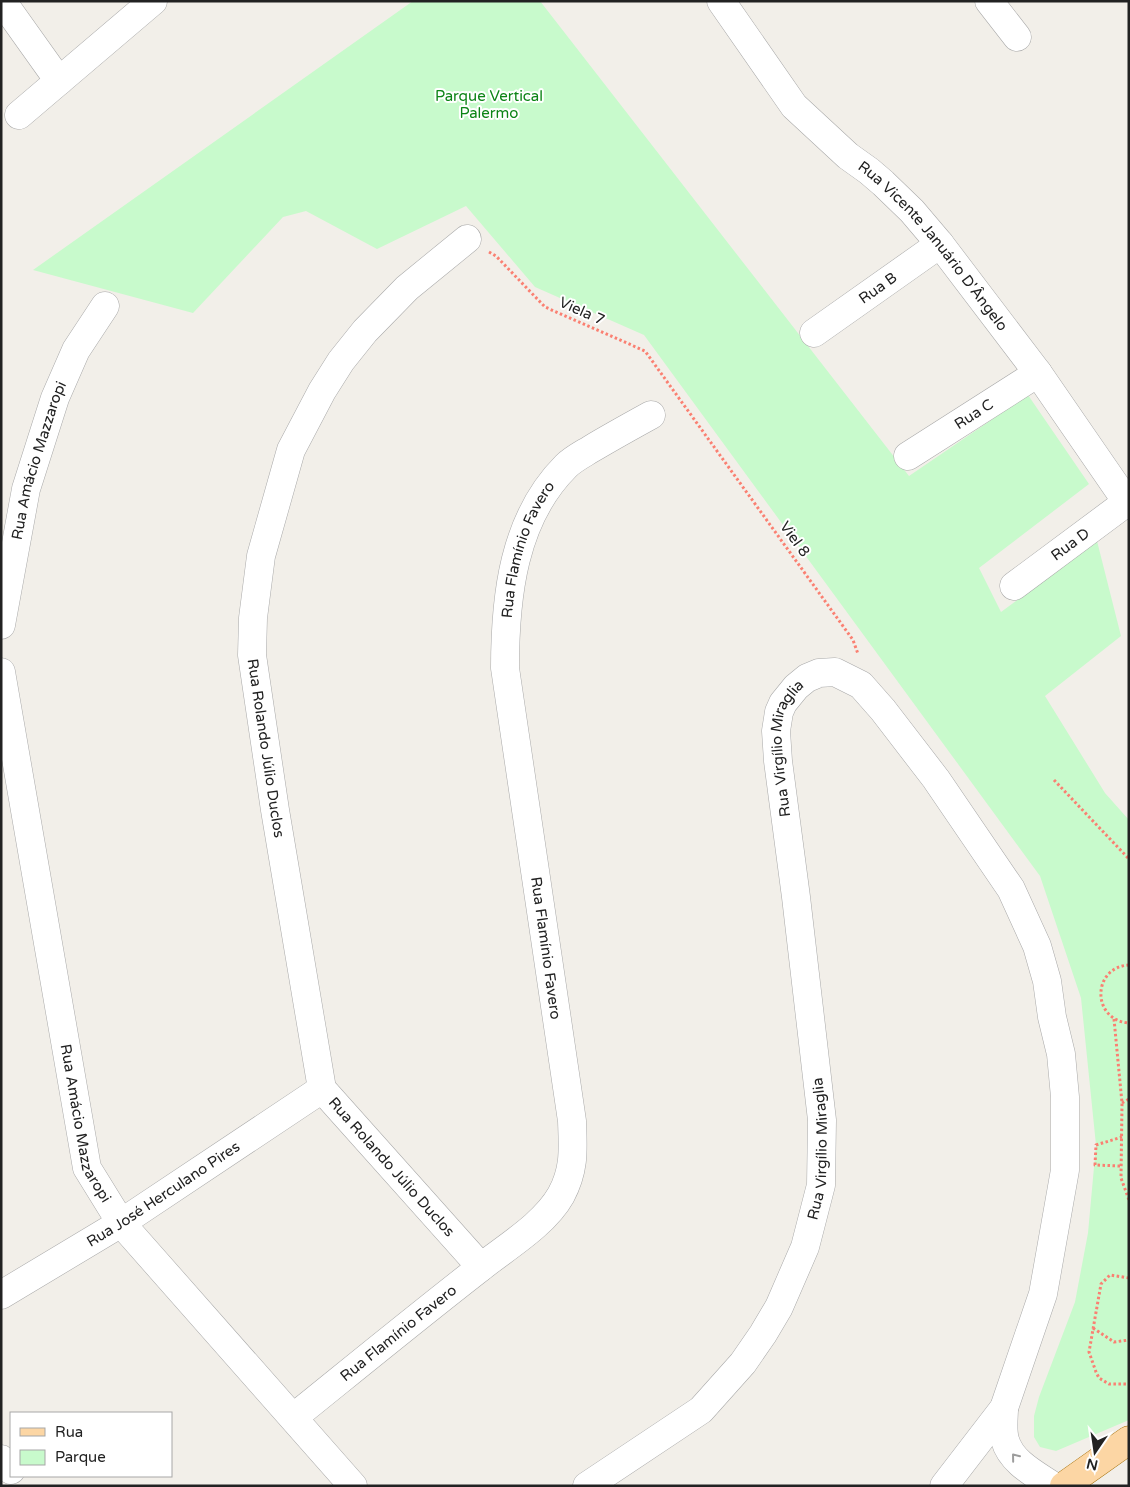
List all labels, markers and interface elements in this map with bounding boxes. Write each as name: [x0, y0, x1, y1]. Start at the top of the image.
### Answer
park label: Parque Vertical Palermo: [435, 87, 543, 122]
street label: Rua Vicente Januário D'Ângelo: [855, 157, 1012, 334]
street label: Rua B: [855, 268, 900, 308]
street label: Viela 7: [556, 293, 608, 329]
street label: Rua Amácio Mazzaropi: [8, 378, 70, 541]
street label: Rua C: [951, 395, 997, 433]
street label: Rua Flamínio Favero: [498, 478, 558, 619]
street label: Viel 8: [776, 518, 814, 560]
street label: Rua D: [1047, 524, 1093, 564]
street label: Rua Rolando Júlio Duclos: [244, 657, 289, 839]
street label: Rua Virgílio Miraglia: [767, 676, 807, 818]
street label: Rua Flamínio Favero: [527, 875, 565, 1021]
street label: Rua Amácio Mazzaropi: [57, 1043, 115, 1206]
street label: Rua Virgílio Miraglia: [803, 1077, 831, 1222]
street label: Rua Rolando Júlio Duclos: [325, 1094, 459, 1240]
street label: Rua José Herculano Pires: [83, 1137, 243, 1251]
street label: Rua Flamínio Favero: [337, 1281, 460, 1385]
legend: [10, 1412, 172, 1477]
text: Rua: [55, 1423, 83, 1441]
north arrow: [1070, 1427, 1120, 1477]
text: Parque: [55, 1448, 106, 1466]
one-way arrow: [1011, 1453, 1020, 1462]
text: N: [1085, 1455, 1100, 1474]

